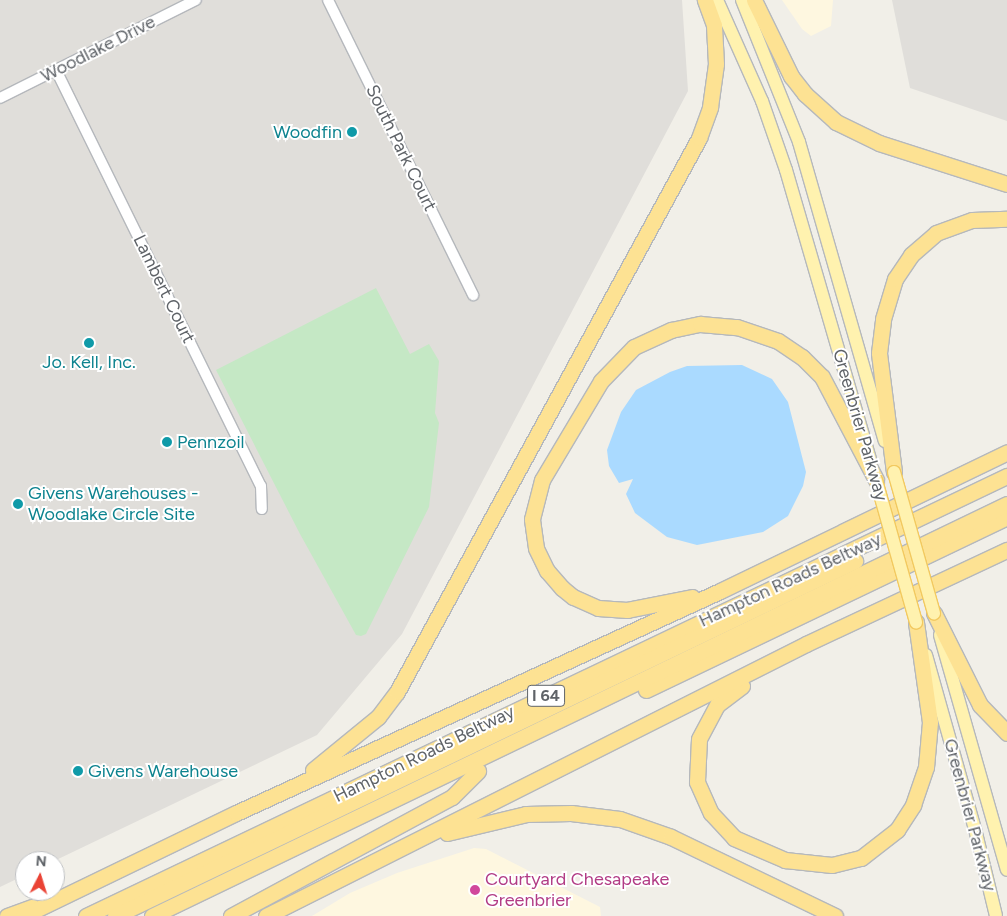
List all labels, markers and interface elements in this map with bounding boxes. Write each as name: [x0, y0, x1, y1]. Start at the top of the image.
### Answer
street label: Woodlake Drive: [37, 11, 159, 87]
street label: South Park Court: [361, 81, 441, 215]
place label: Woodfin: [273, 121, 342, 143]
marker: Woodfin: [346, 126, 358, 138]
street label: Lambert Court: [128, 231, 200, 347]
marker: Jo. Kell, Inc.: [83, 337, 95, 349]
street label: Greenbrier Parkway: [828, 346, 892, 504]
place label: Jo. Kell, Inc.: [42, 351, 136, 373]
place label: Pennzoil: [177, 431, 245, 453]
marker: Pennzoil: [161, 436, 173, 448]
place label: Givens Warehouses - Woodlake Circle Site: [28, 483, 198, 526]
marker: Givens Warehouses - Woodlake Circle Site: [12, 498, 24, 510]
street label: Hampton Roads Beltway: [695, 528, 885, 632]
road number: I 64: [526, 682, 566, 709]
street label: Hampton Roads Beltway: [330, 701, 518, 807]
street label: Greenbrier Parkway: [939, 736, 1001, 894]
place label: Givens Warehouse: [88, 760, 238, 782]
marker: Givens Warehouse: [72, 765, 84, 777]
north arrow: [15, 851, 65, 901]
text: N: [35, 853, 47, 870]
place label: Courtyard Chesapeake Greenbrier: [485, 869, 669, 912]
marker: Courtyard Chesapeake Greenbrier: [469, 884, 481, 896]

